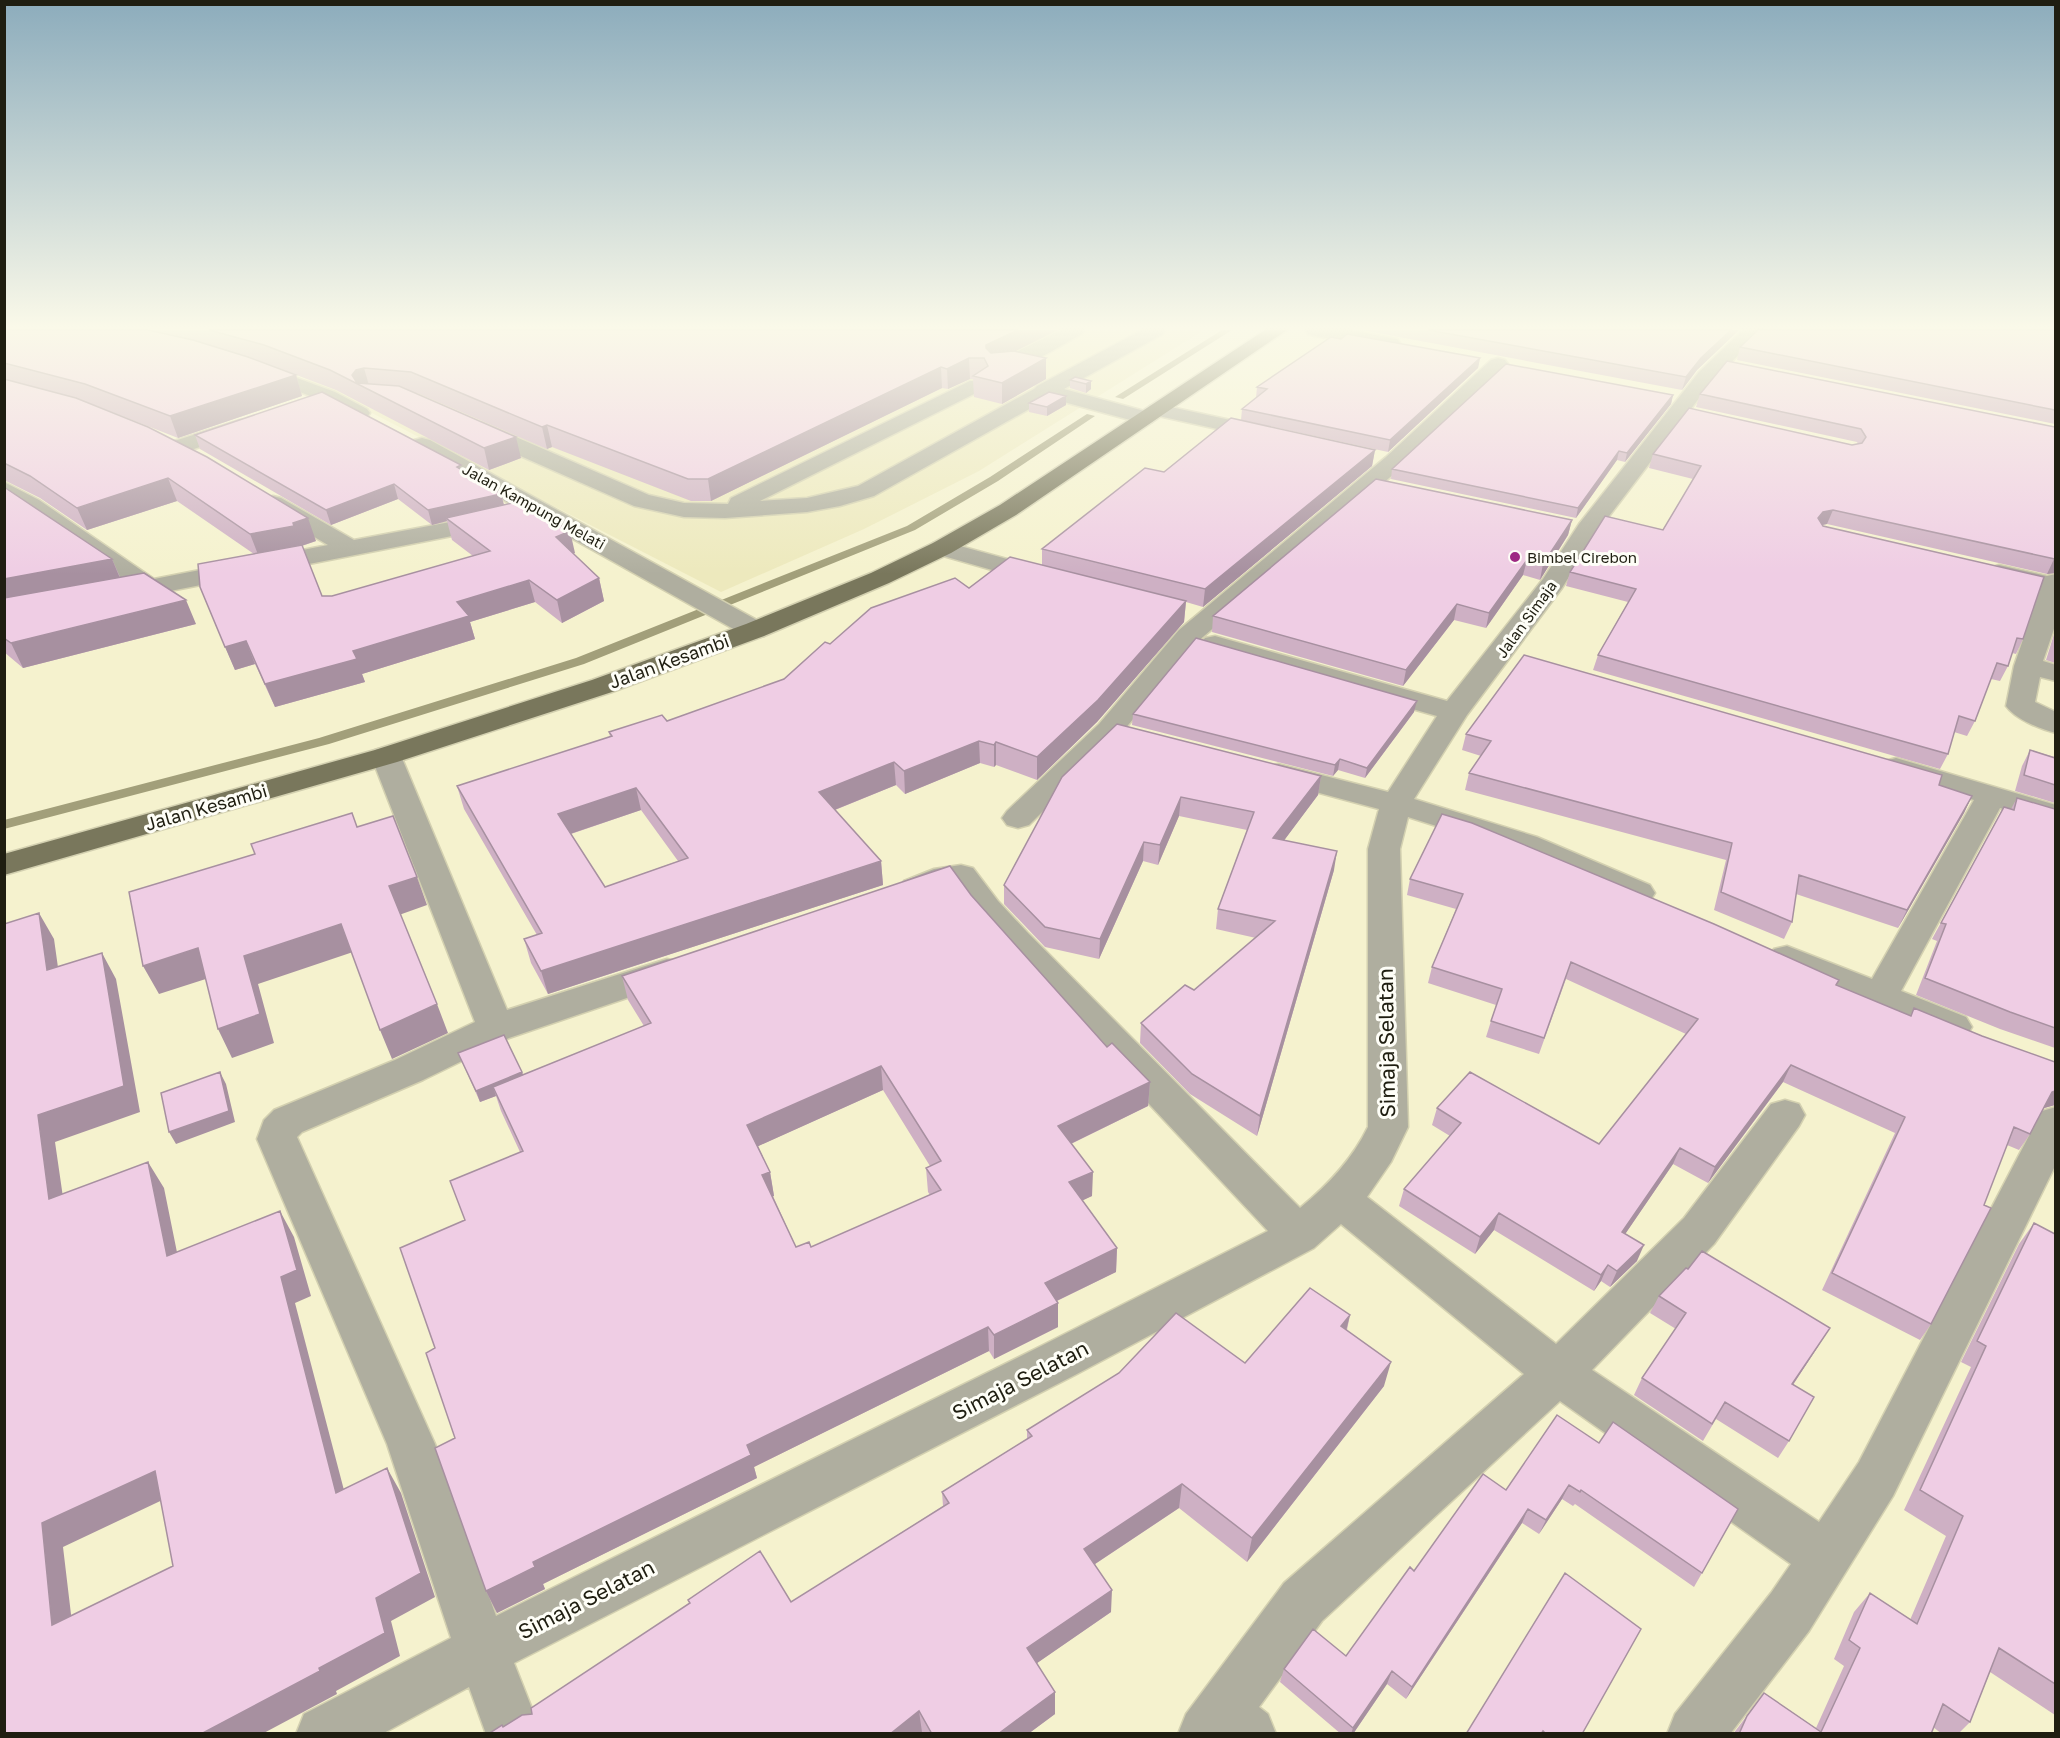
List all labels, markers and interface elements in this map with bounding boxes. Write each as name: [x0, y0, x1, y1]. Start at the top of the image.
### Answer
street label: Jalan Kampung Melati: [460, 459, 608, 553]
place label: Bimbel Cirebon: [1527, 548, 1637, 566]
marker: Bimbel Cirebon: [1508, 550, 1522, 564]
street label: Jalan Simaja: [1492, 577, 1560, 661]
street label: Jalan Kesambi: [606, 629, 732, 693]
street label: Jalan Kesambi: [143, 779, 269, 835]
street label: Simaja Selatan: [1372, 968, 1400, 1118]
street label: Simaja Selatan: [948, 1334, 1092, 1426]
street label: Simaja Selatan: [514, 1553, 658, 1645]

